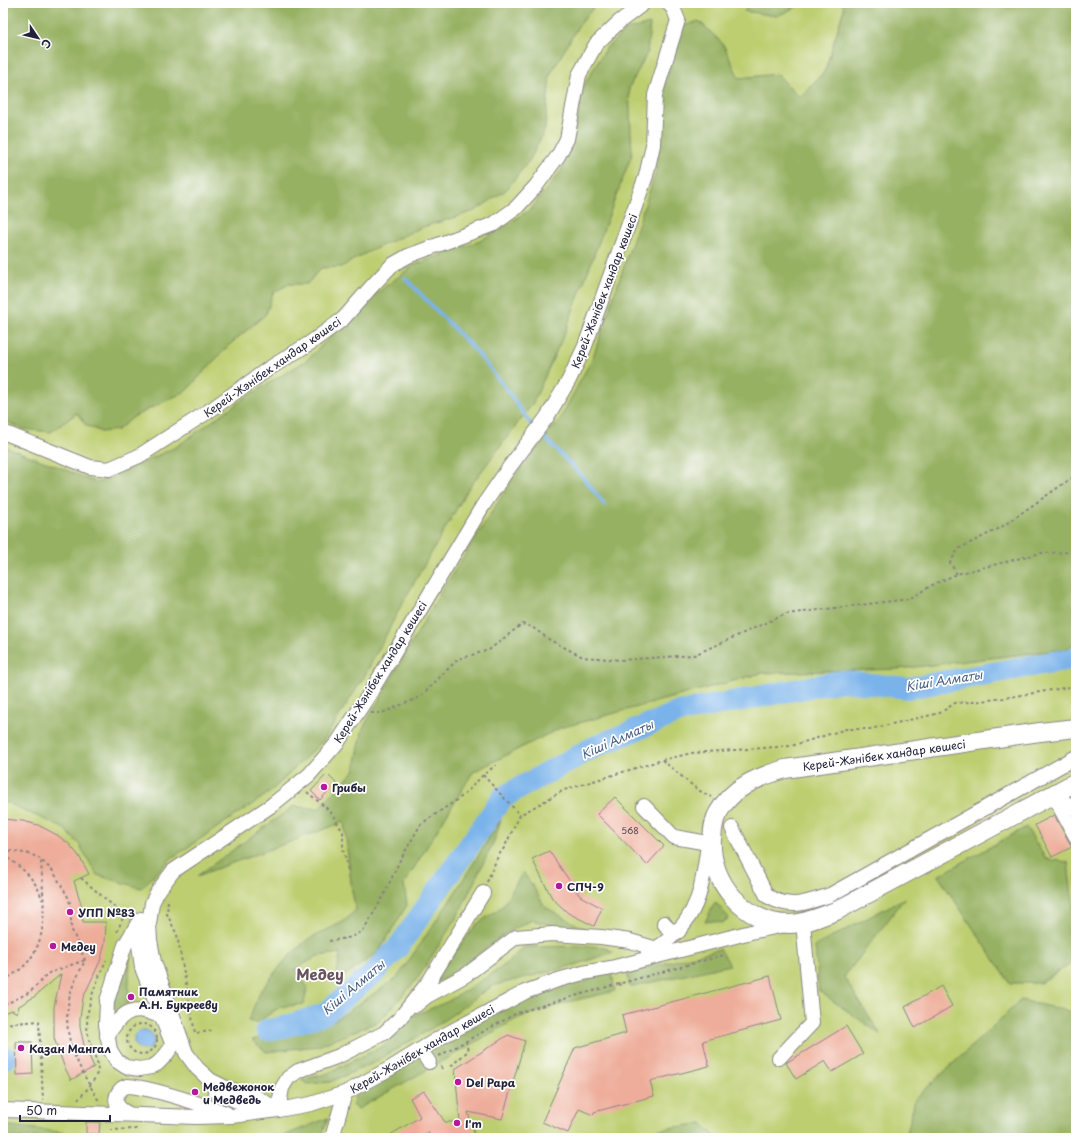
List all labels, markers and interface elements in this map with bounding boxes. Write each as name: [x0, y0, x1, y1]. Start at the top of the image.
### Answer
north arrow: [18, 18, 58, 58]
text: С: [37, 36, 56, 52]
street label: Керей-Жәнібек хандар көшесі: [567, 211, 641, 371]
street label: Керей-Жәнібек хандар көшесі: [200, 313, 344, 421]
street label: Керей-Жәнібек хандар көшесі: [329, 598, 431, 746]
water label: Кіші Алматы: [905, 665, 985, 695]
water label: Кіші Алматы: [578, 715, 657, 763]
street label: Керей-Жәнібек хандар көшесі: [801, 735, 967, 775]
place label: Грибы: [332, 779, 366, 796]
marker: Грибы: [319, 782, 329, 792]
house number: 568: [621, 823, 639, 837]
place label: СПЧ-9: [567, 878, 604, 895]
marker: СПЧ-9: [554, 881, 564, 891]
place label: УПП №83: [78, 904, 135, 921]
marker: УПП №83: [65, 907, 75, 917]
place label: Медеу: [61, 938, 96, 955]
marker: Медеу: [48, 941, 58, 951]
water label: Кіші Алматы: [318, 955, 389, 1019]
district label: Медеу: [296, 962, 344, 985]
place label: Памятник А.Н. Букрееву: [139, 983, 218, 1013]
marker: Памятник А.Н. Букрееву: [126, 992, 136, 1002]
street label: Керей-Жәнібек хандар көшесі: [346, 1000, 498, 1098]
place label: Казан Мангал: [29, 1040, 111, 1057]
marker: Казан Мангал: [16, 1043, 26, 1053]
place label: Del Papa: [466, 1074, 516, 1091]
marker: Del Papa: [453, 1077, 463, 1087]
place label: Медвежонок и Медведь: [203, 1078, 275, 1108]
marker: Медвежонок и Медведь: [190, 1087, 200, 1097]
scale bar: [20, 1097, 110, 1123]
text: 50 m: [26, 1101, 57, 1119]
place label: I'm: [465, 1115, 482, 1132]
marker: I'm: [452, 1118, 462, 1128]

